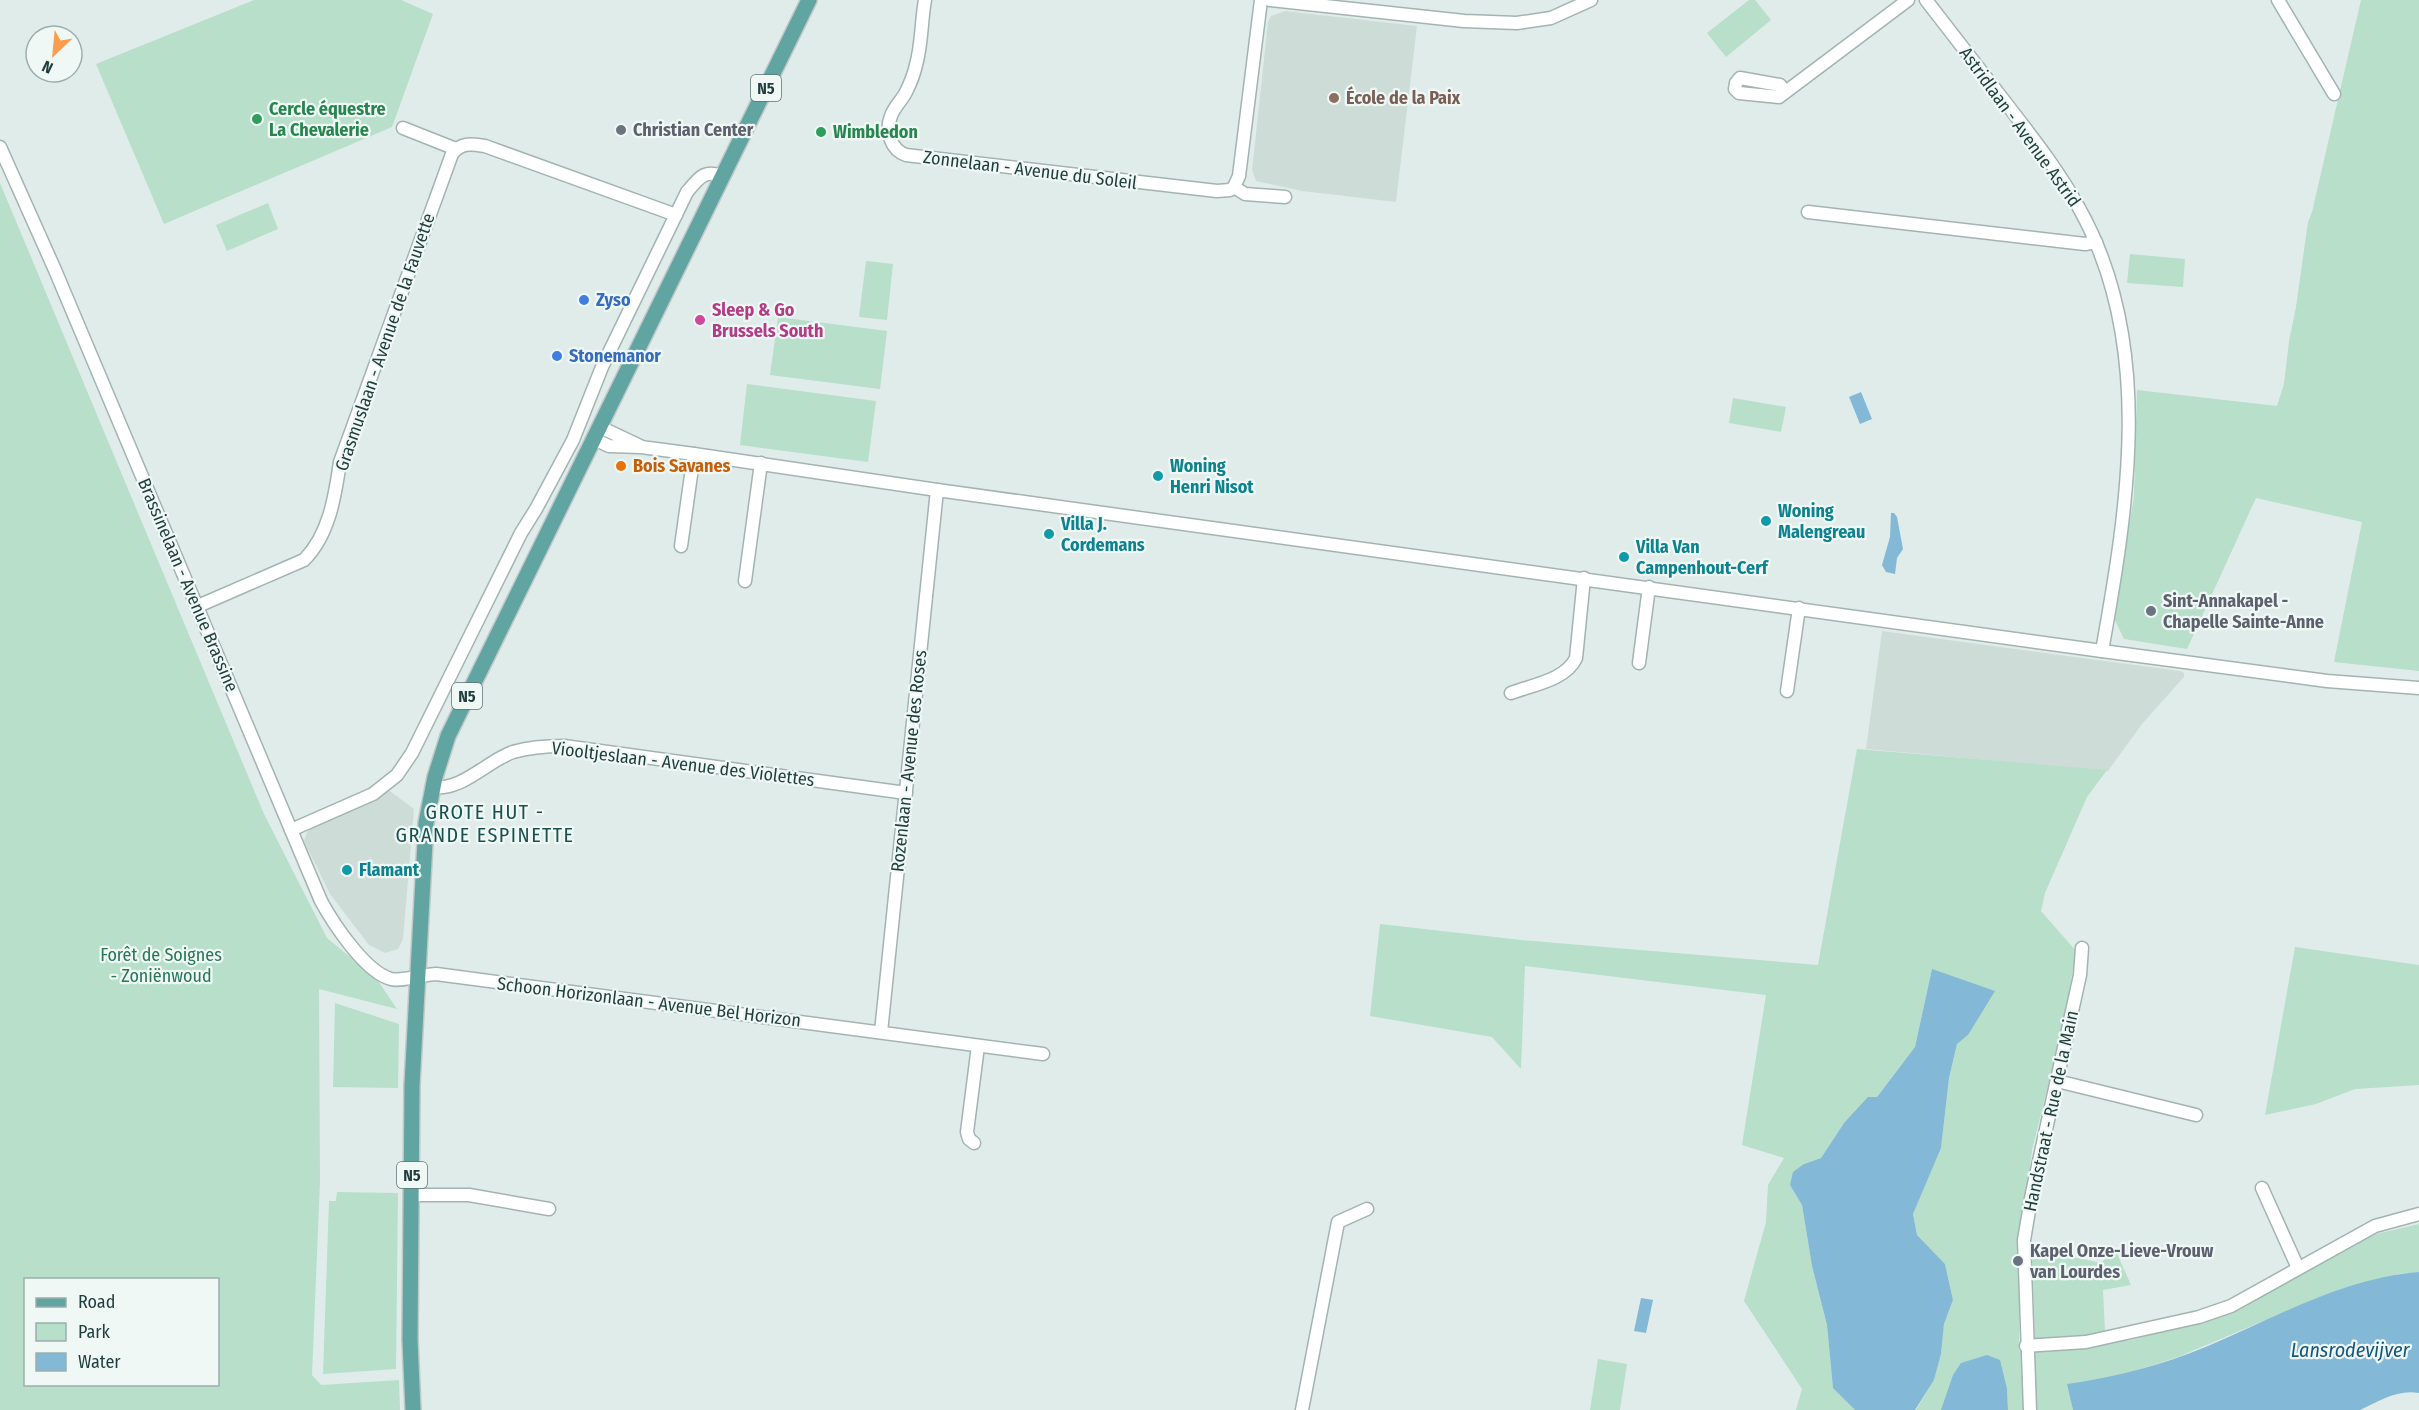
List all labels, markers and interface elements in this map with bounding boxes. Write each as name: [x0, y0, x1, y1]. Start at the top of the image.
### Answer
north arrow: [24, 24, 84, 84]
street label: Astridlaan - Avenue Astrid: [1955, 43, 2085, 211]
text: N: [39, 56, 56, 78]
road number: N5: [751, 75, 781, 101]
place label: École de la Paix: [1346, 86, 1461, 109]
marker: École de la Paix: [1327, 91, 1341, 105]
place label: Cercle équestre La Chevalerie: [269, 98, 386, 141]
marker: Cercle équestre La Chevalerie: [250, 112, 264, 126]
place label: Christian Center: [633, 119, 754, 141]
place label: Wimbledon: [833, 121, 918, 143]
marker: Christian Center: [614, 123, 628, 137]
marker: Wimbledon: [814, 125, 828, 139]
street label: Zonnelaan - Avenue du Soleil: [922, 146, 1138, 194]
street label: Grasmuslaan - Avenue de la Fauvette: [330, 210, 440, 474]
place label: Zyso: [596, 289, 631, 311]
marker: Zyso: [577, 293, 591, 307]
place label: Sleep & Go Brussels South: [712, 299, 823, 342]
marker: Sleep & Go Brussels South: [693, 313, 707, 327]
place label: Stonemanor: [569, 345, 661, 367]
marker: Stonemanor: [550, 349, 564, 363]
place label: Bois Savanes: [633, 455, 731, 477]
place label: Woning Henri Nisot: [1170, 455, 1254, 498]
marker: Bois Savanes: [614, 459, 628, 473]
marker: Woning Henri Nisot: [1151, 469, 1165, 483]
street label: Brassinelaan - Avenue Brassine: [133, 475, 243, 695]
place label: Woning Malengreau: [1778, 500, 1865, 543]
place label: Villa J. Cordemans: [1060, 513, 1145, 556]
marker: Woning Malengreau: [1759, 514, 1773, 528]
marker: Villa J. Cordemans: [1042, 527, 1056, 541]
place label: Villa Van Campenhout-Cerf: [1635, 536, 1770, 579]
marker: Villa Van Campenhout-Cerf: [1617, 550, 1631, 564]
place label: Sint-Annakapel - Chapelle Sainte-Anne: [2163, 590, 2324, 633]
marker: Sint-Annakapel - Chapelle Sainte-Anne: [2144, 604, 2158, 618]
street label: Rozenlaan - Avenue des Roses: [886, 649, 932, 873]
road number: N5: [452, 683, 482, 709]
street label: Viooltjeslaan - Avenue des Violettes: [550, 737, 816, 791]
district label: GROTE HUT - GRANDE ESPINETTE: [396, 800, 574, 847]
place label: Flamant: [359, 859, 420, 881]
marker: Flamant: [340, 863, 354, 877]
park label: Forêt de Soignes - Zoniënwoud: [100, 944, 222, 987]
street label: Schoon Horizonlaan - Avenue Bel Horizon: [496, 972, 802, 1032]
street label: Handstraat - Rue de la Main: [2019, 1008, 2083, 1214]
road number: N5: [397, 1162, 427, 1188]
place label: Kapel Onze-Lieve-Vrouw van Lourdes: [2029, 1240, 2214, 1283]
marker: Kapel Onze-Lieve-Vrouw van Lourdes: [2011, 1254, 2025, 1268]
legend: [24, 1278, 219, 1386]
text: Road: [78, 1291, 115, 1313]
text: Park: [78, 1321, 111, 1343]
water label: Lansrodevijver: [2291, 1338, 2410, 1362]
text: Water: [78, 1351, 121, 1373]

